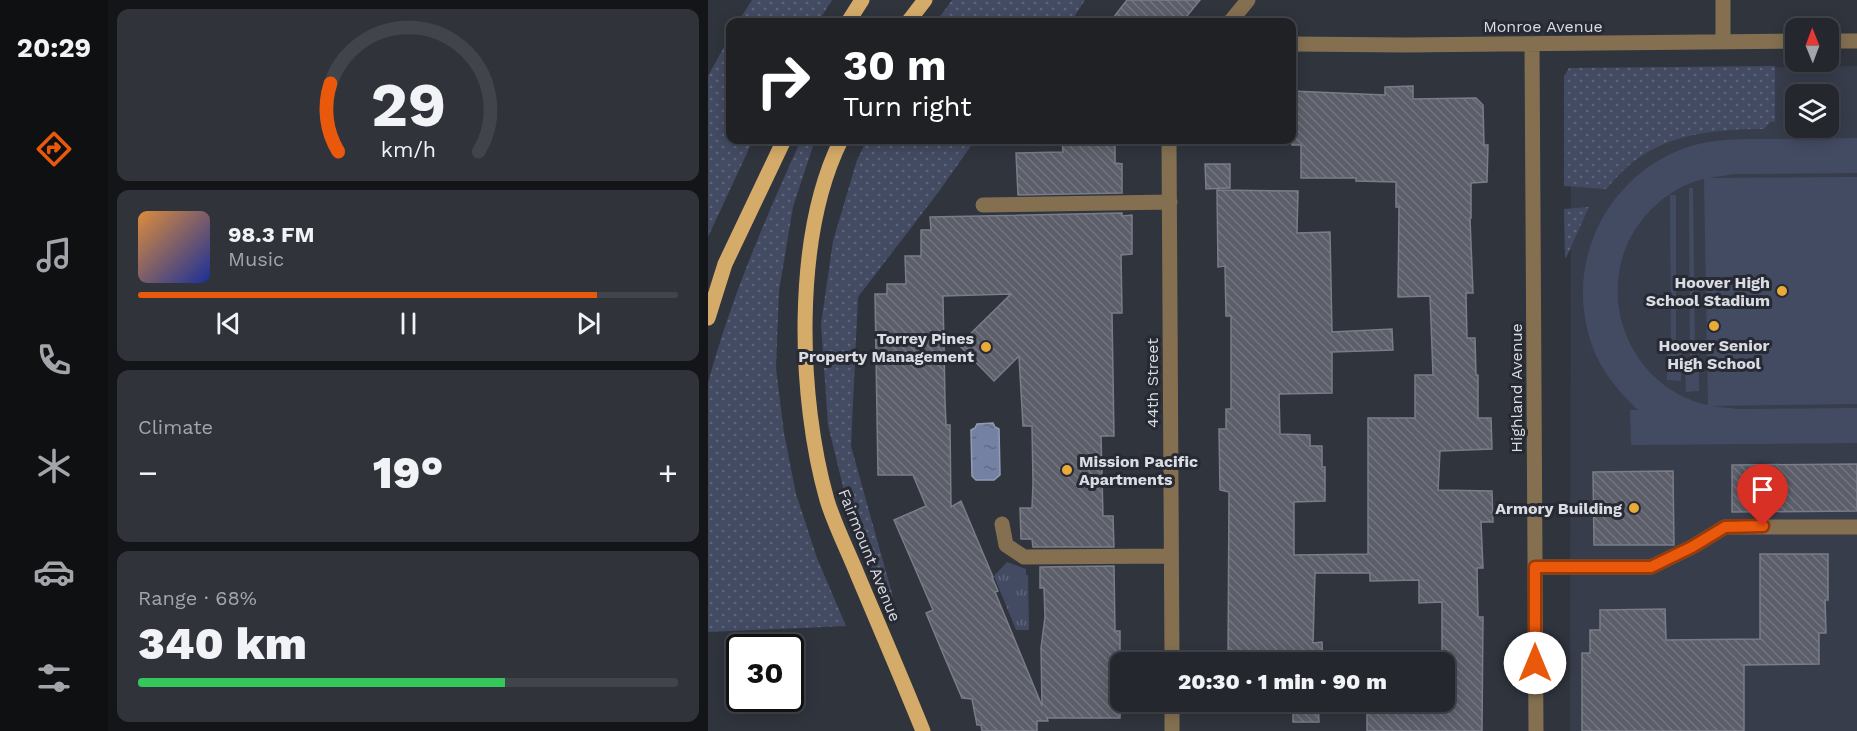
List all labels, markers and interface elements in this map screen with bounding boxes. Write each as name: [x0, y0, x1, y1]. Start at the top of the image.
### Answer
street label: Monroe Avenue: [1483, 17, 1603, 36]
north arrow: [1785, 18, 1839, 72]
map controls: [1785, 18, 1839, 138]
text: 20:29: [17, 32, 91, 64]
text: 30 m: [843, 41, 947, 90]
icon: right: [744, 42, 822, 120]
text: 29: [370, 68, 446, 141]
button: layers: [1785, 84, 1839, 138]
text: Turn right: [843, 91, 972, 123]
icon: directions: [33, 128, 75, 170]
text: km/h: [380, 137, 436, 162]
text: 98.3 FM: [228, 222, 315, 247]
icon: music: [33, 234, 75, 276]
text: Music: [228, 247, 284, 271]
place label: Hoover High School Stadium: [1646, 273, 1770, 310]
marker: Hoover High School Stadium: [1775, 284, 1789, 298]
icon: previous: [212, 307, 245, 340]
icon: pause: [392, 307, 425, 340]
icon: next: [572, 307, 605, 340]
marker: Hoover Senior High School: [1707, 319, 1721, 333]
street label: Highland Avenue: [1507, 323, 1526, 453]
place label: Torrey Pines Property Management: [798, 329, 974, 366]
place label: Hoover Senior High School: [1659, 336, 1770, 373]
street label: 44th Street: [1143, 338, 1162, 428]
icon: phone: [33, 339, 75, 381]
marker: Torrey Pines Property Management: [979, 340, 993, 354]
text: Climate: [138, 415, 213, 439]
icon: climate: [33, 445, 75, 487]
text: 19°: [373, 446, 443, 499]
place label: Mission Pacific Apartments: [1079, 452, 1198, 489]
text: −: [138, 453, 158, 492]
text: +: [658, 453, 678, 492]
marker: Mission Pacific Apartments: [1060, 463, 1074, 477]
pin: [1737, 464, 1788, 526]
icon: arrive: [1746, 473, 1779, 506]
street label: Fairmount Avenue: [834, 486, 905, 624]
place label: Armory Building: [1495, 499, 1622, 518]
marker: Armory Building: [1627, 501, 1641, 515]
icon: car: [33, 551, 75, 593]
text: Range · 68%: [138, 586, 257, 610]
text: 340 km: [138, 617, 307, 670]
position arrow: [1503, 631, 1567, 695]
speed limit sign: 30: [726, 634, 804, 712]
icon: filters: [33, 657, 75, 699]
text: 20:30 · 1 min · 90 m: [1178, 669, 1387, 694]

